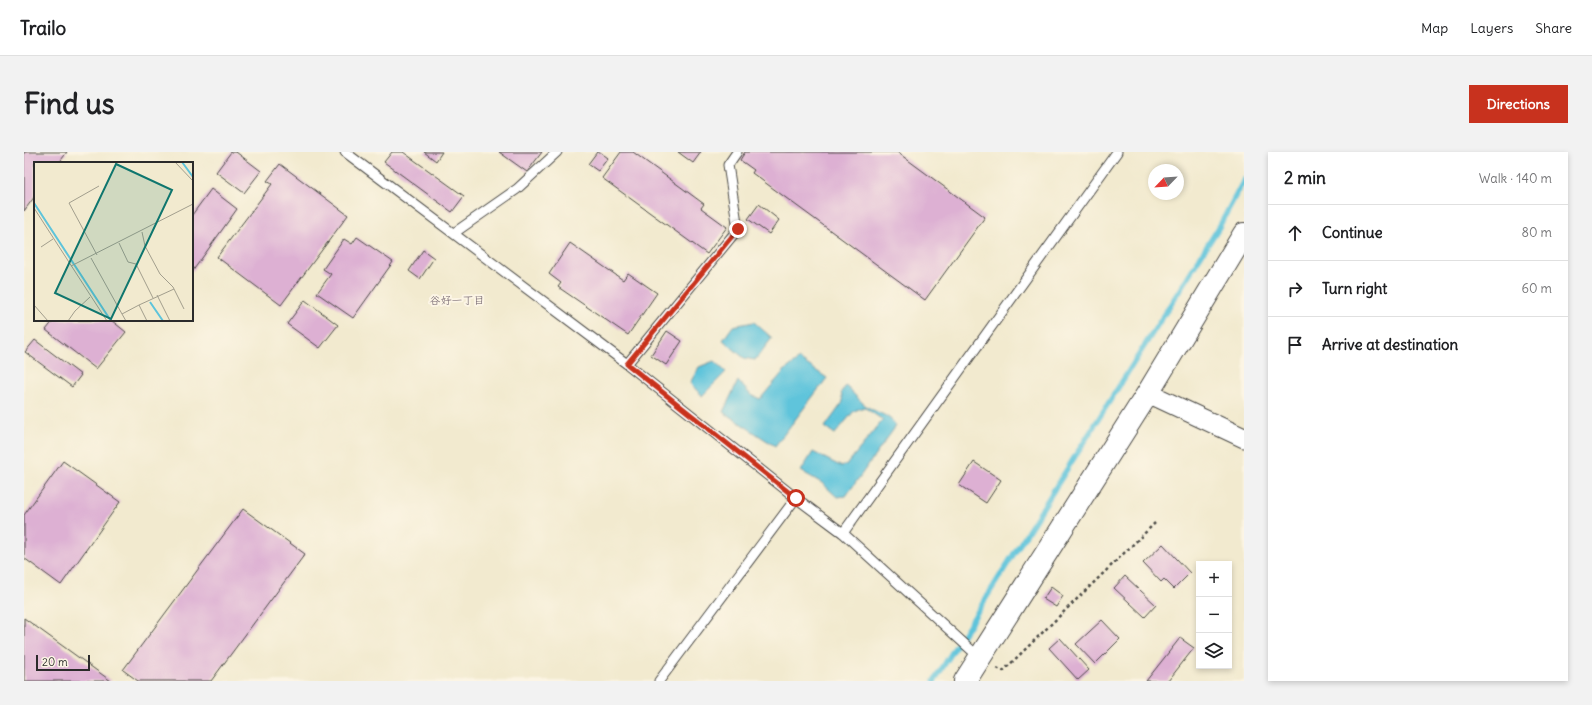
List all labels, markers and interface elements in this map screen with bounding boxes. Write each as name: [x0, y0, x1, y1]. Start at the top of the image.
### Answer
text: Trailo: [20, 16, 66, 40]
text: Map: [1421, 19, 1448, 37]
text: Layers: [1470, 19, 1513, 37]
text: Share: [1535, 19, 1572, 37]
button: Directions: [1469, 85, 1568, 123]
text: Find us: [24, 86, 115, 122]
inset map: [34, 162, 193, 321]
north arrow: [1148, 164, 1184, 200]
text: 2 min: [1284, 167, 1326, 189]
text: Walk · 140 m: [1479, 170, 1552, 187]
route end: [729, 220, 747, 238]
icon: ahead: [1284, 222, 1306, 244]
text: Continue: [1322, 223, 1383, 242]
text: 80 m: [1521, 224, 1552, 241]
icon: right: [1284, 278, 1306, 300]
text: Turn right: [1322, 279, 1387, 298]
text: 60 m: [1521, 280, 1552, 297]
district label: 谷好一丁目: [430, 293, 485, 307]
icon: arrive: [1284, 334, 1306, 356]
text: Arrive at destination: [1322, 335, 1458, 354]
route start: [787, 489, 805, 507]
map controls: [1196, 561, 1232, 669]
button: +: [1196, 561, 1232, 597]
button: −: [1196, 597, 1232, 633]
button: layers: [1196, 633, 1232, 669]
scale bar: [36, 653, 90, 672]
text: 20 m: [42, 655, 68, 669]

